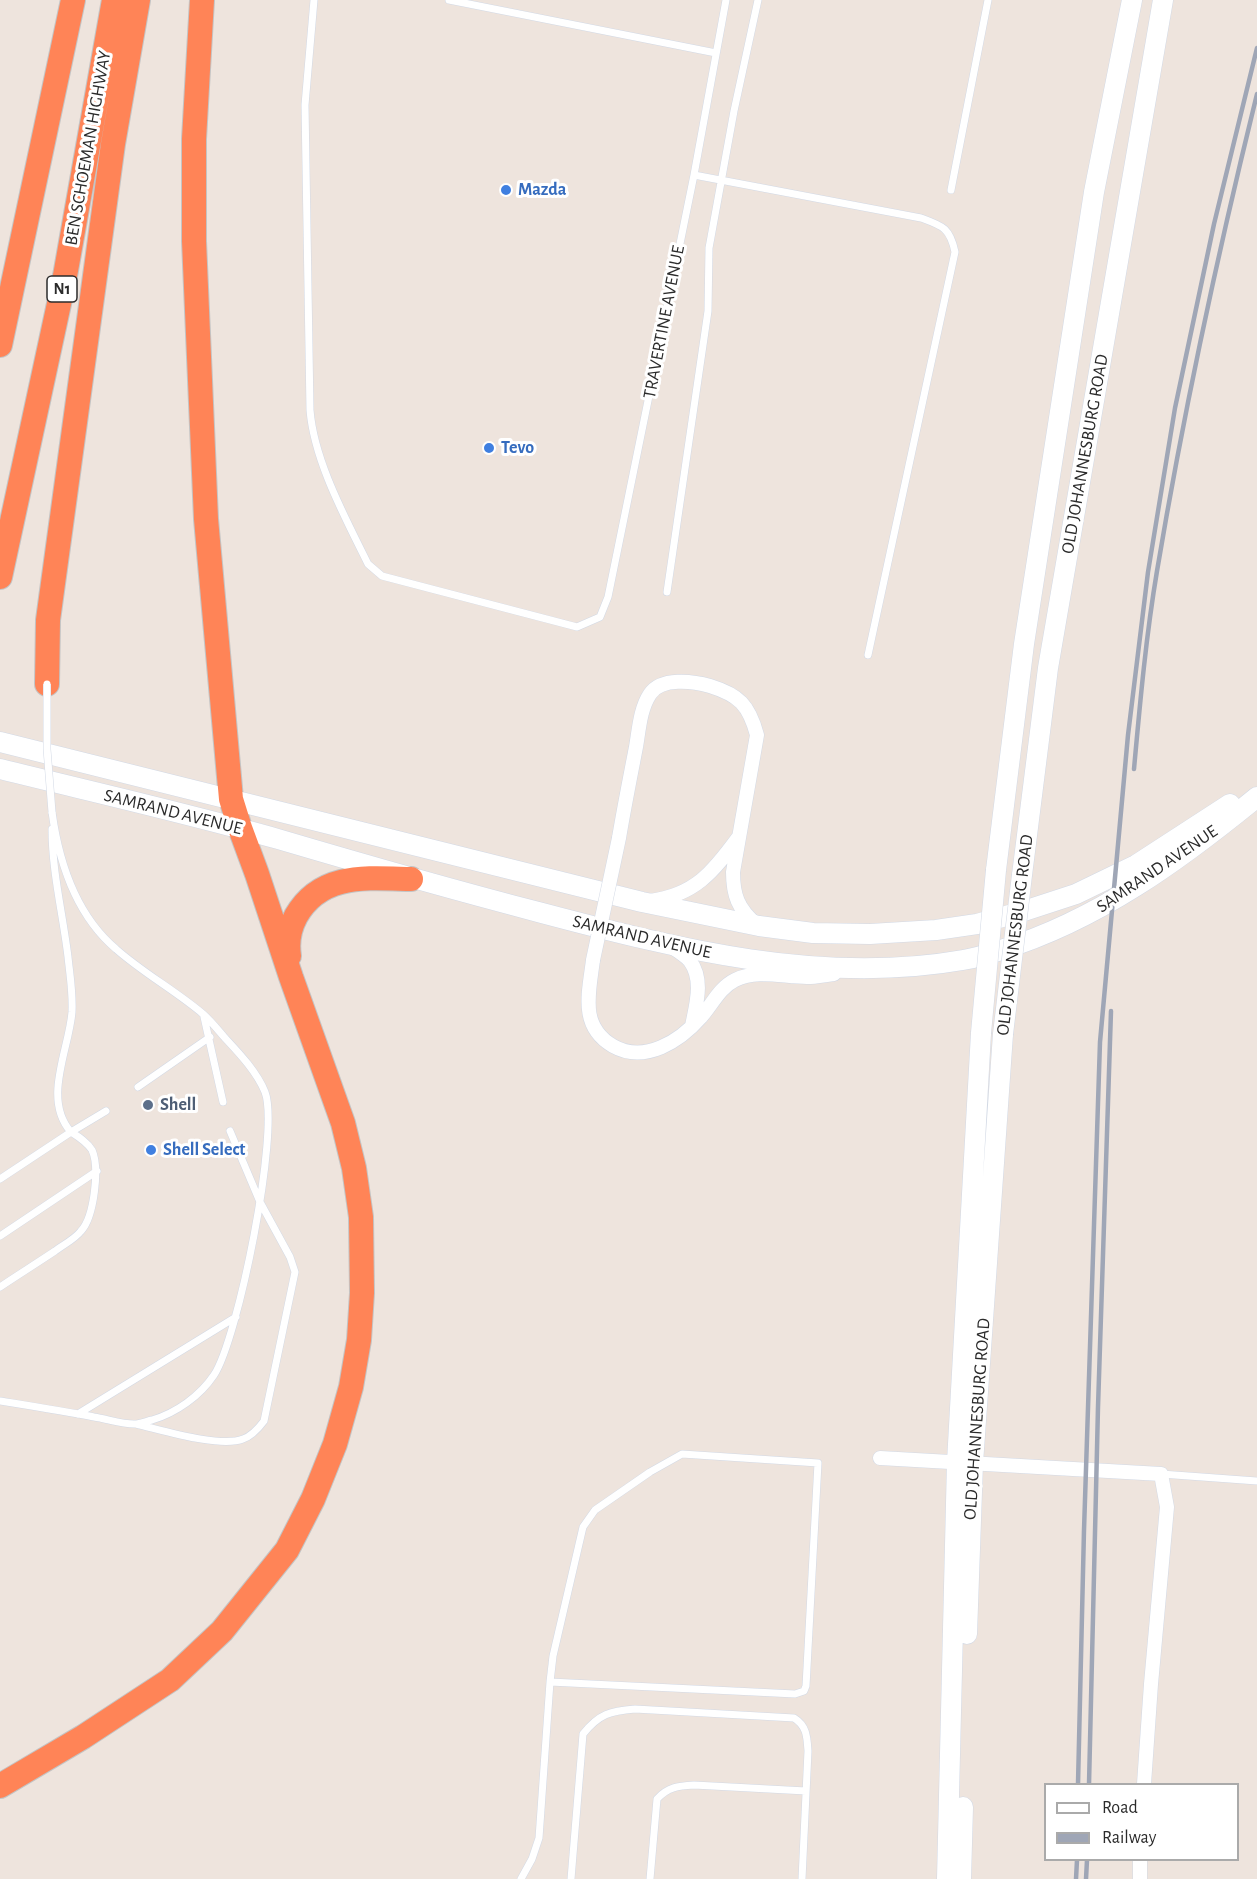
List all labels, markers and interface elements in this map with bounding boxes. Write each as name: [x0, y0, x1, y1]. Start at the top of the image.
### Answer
street label: BEN SCHOEMAN HIGHWAY: [60, 49, 116, 247]
place label: Mazda: [518, 179, 566, 201]
marker: Mazda: [499, 183, 513, 197]
street label: TRAVERTINE AVENUE: [639, 244, 689, 400]
road number: N1: [47, 276, 77, 302]
street label: OLD JOHANNESBURG ROAD: [1057, 353, 1113, 555]
place label: Tevo: [501, 437, 534, 459]
marker: Tevo: [482, 441, 496, 455]
street label: SAMRAND AVENUE: [102, 784, 244, 840]
street label: SAMRAND AVENUE: [1092, 820, 1222, 918]
street label: OLD JOHANNESBURG ROAD: [992, 833, 1038, 1037]
street label: SAMRAND AVENUE: [571, 911, 713, 963]
place label: Shell: [160, 1094, 196, 1116]
marker: Shell: [141, 1098, 155, 1112]
place label: Shell Select: [163, 1139, 245, 1161]
marker: Shell Select: [144, 1143, 158, 1157]
street label: OLD JOHANNESBURG ROAD: [959, 1317, 995, 1521]
legend: [1044, 1783, 1239, 1861]
text: Road: [1102, 1799, 1138, 1817]
text: Railway: [1102, 1829, 1156, 1847]

